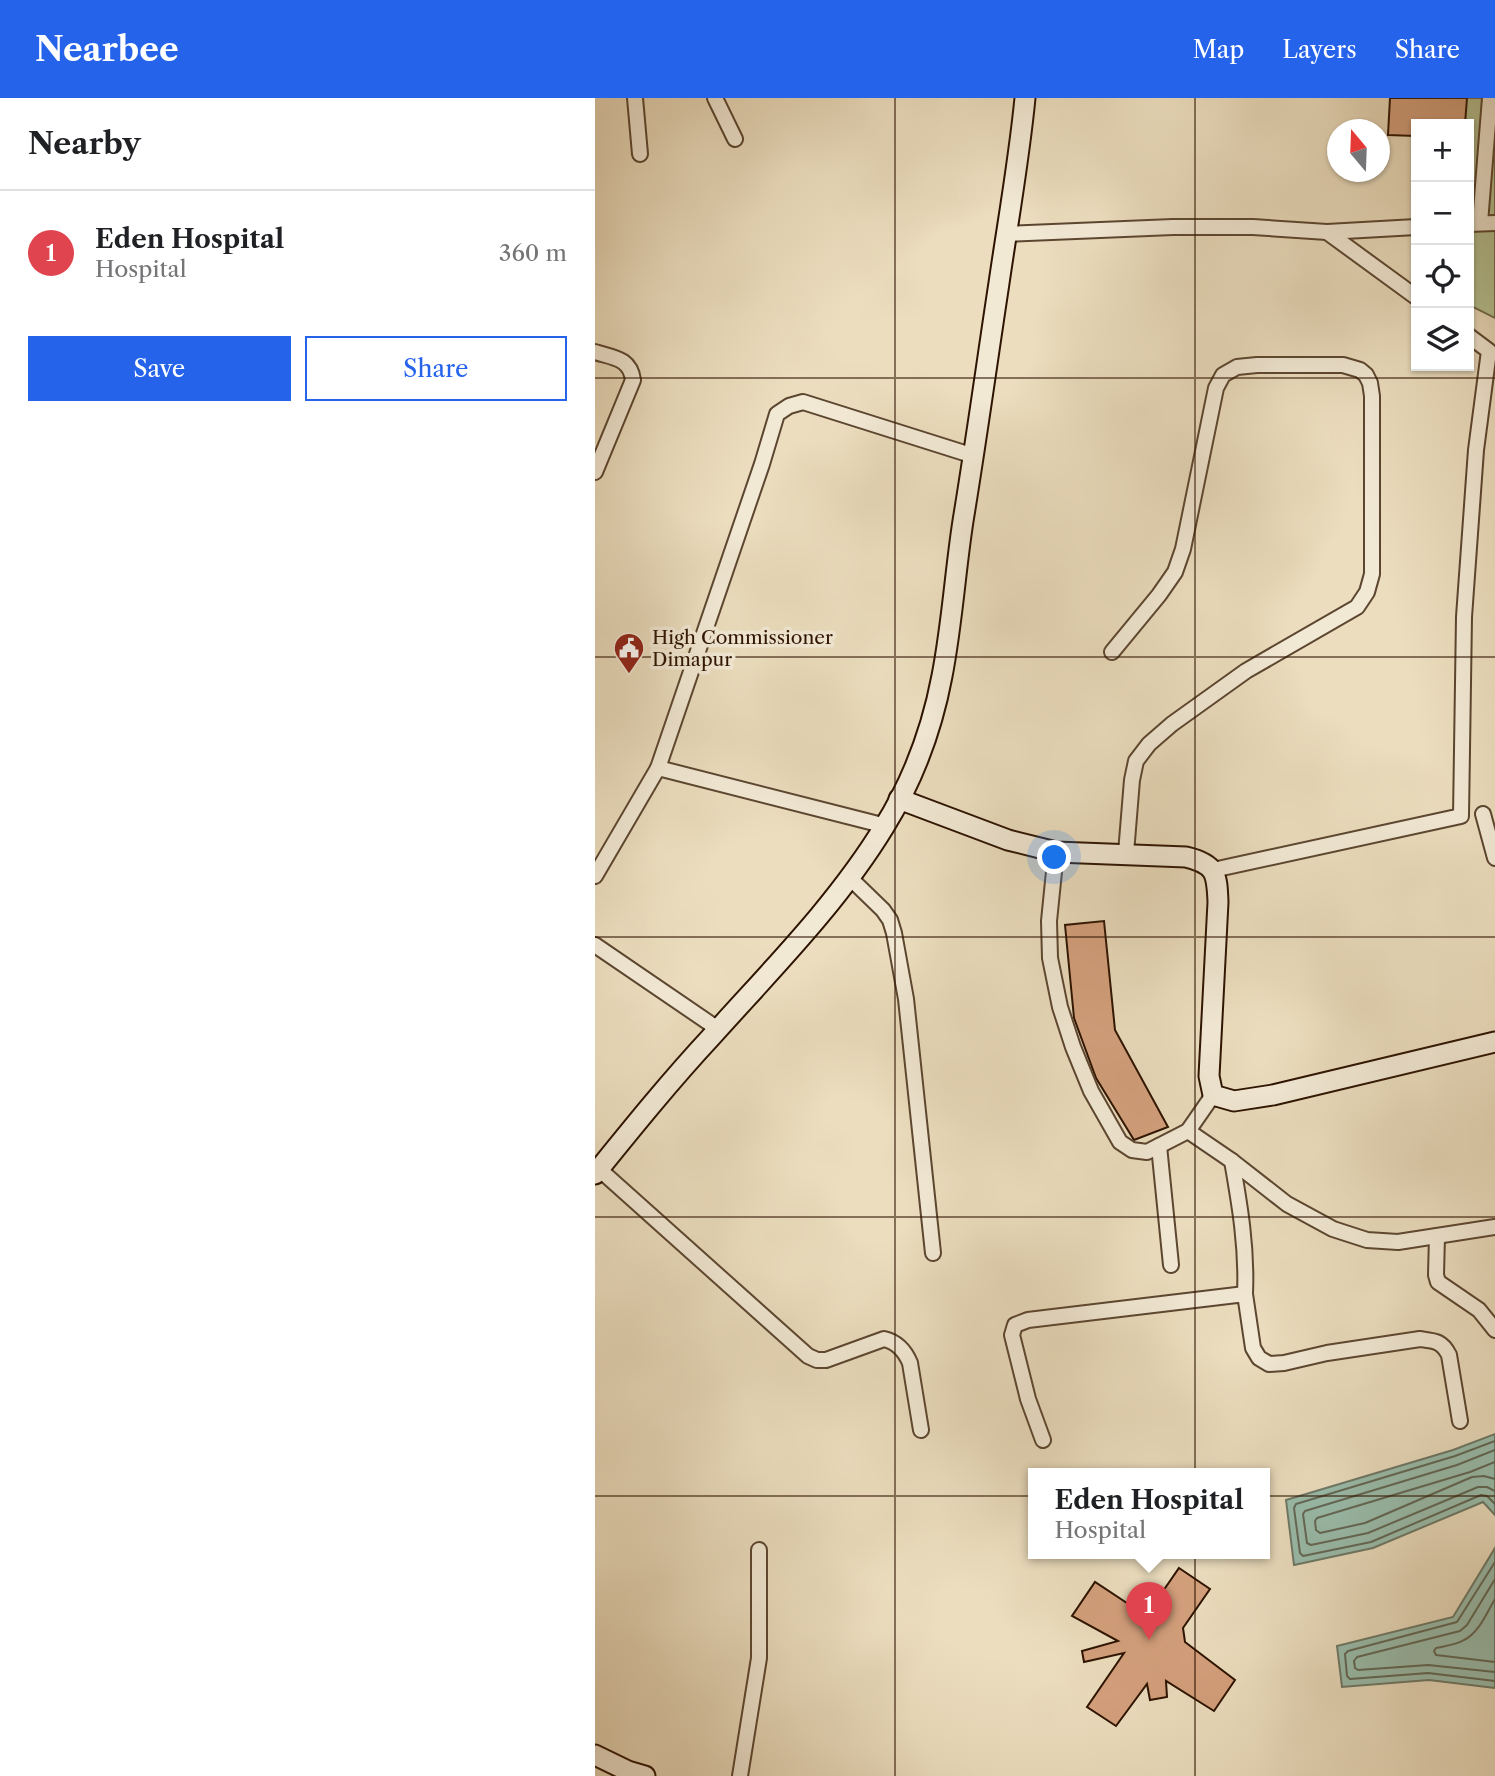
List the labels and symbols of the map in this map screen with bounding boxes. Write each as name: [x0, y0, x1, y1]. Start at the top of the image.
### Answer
north arrow: [1327, 119, 1390, 182]
place label: High Commissioner Dimapur: [652, 626, 833, 671]
public building icon: High Commissioner Dimapur: [612, 631, 646, 675]
your location: [1037, 840, 1071, 874]
pin: 1: [1126, 1582, 1172, 1640]

